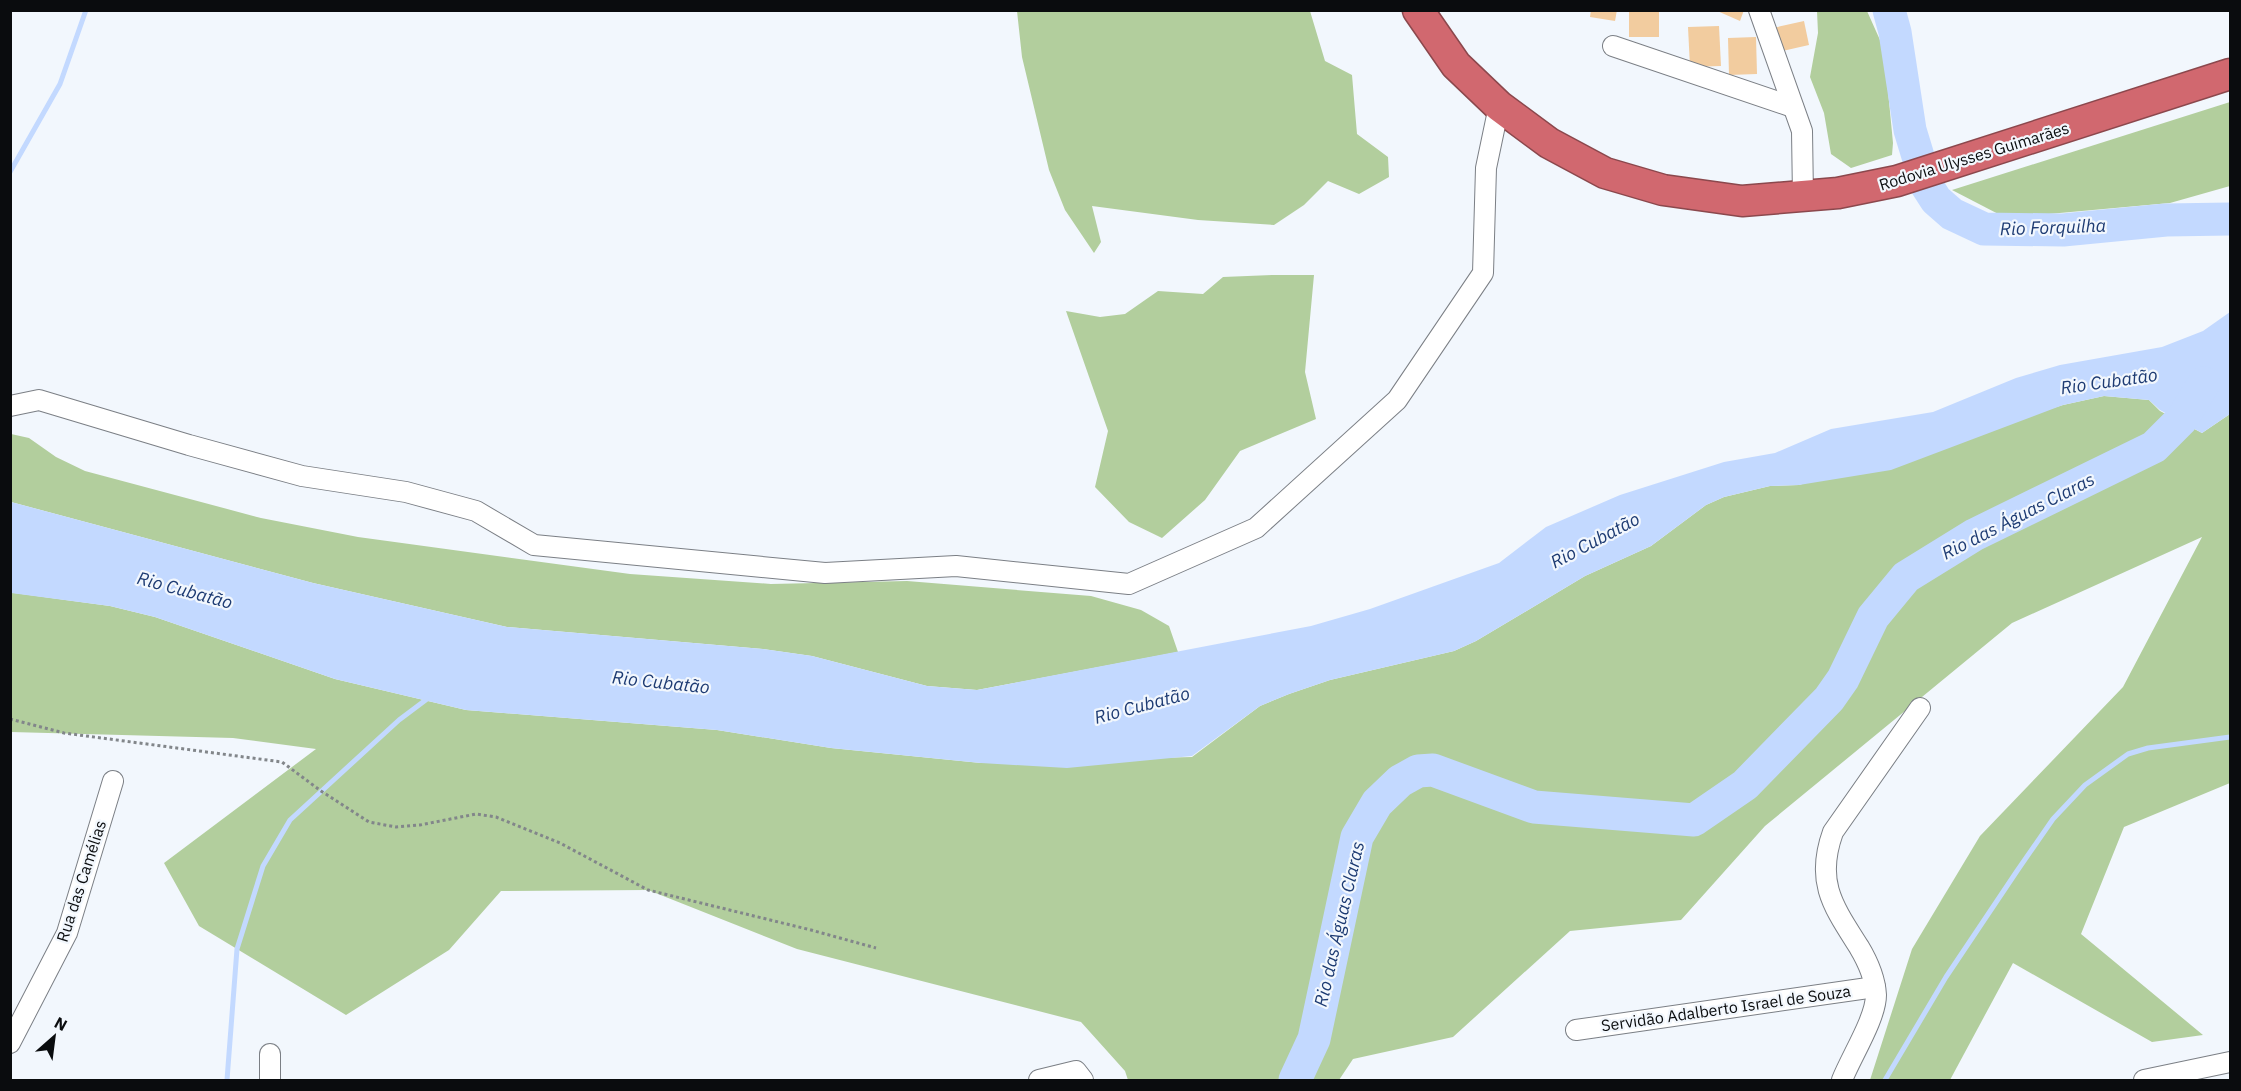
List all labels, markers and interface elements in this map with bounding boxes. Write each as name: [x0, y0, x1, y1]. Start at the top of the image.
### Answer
street label: Rodovia Ulysses Guimarães: [1877, 118, 2071, 194]
water label: Rio Forquilha: [1999, 214, 2107, 240]
water label: Rio Cubatão: [2059, 363, 2159, 399]
water label: Rio das Águas Claras: [1938, 467, 2098, 565]
water label: Rio Cubatão: [1546, 507, 1644, 573]
water label: Rio Cubatão: [135, 566, 235, 614]
water label: Rio Cubatão: [611, 665, 711, 699]
water label: Rio Cubatão: [1092, 681, 1192, 729]
street label: Rua das Camélias: [52, 818, 110, 944]
water label: Rio das Águas Claras: [1309, 839, 1369, 1009]
street label: Servidão Adalberto Israel de Souza: [1600, 981, 1853, 1035]
north arrow: [24, 1007, 84, 1067]
text: N: [51, 1012, 71, 1035]

